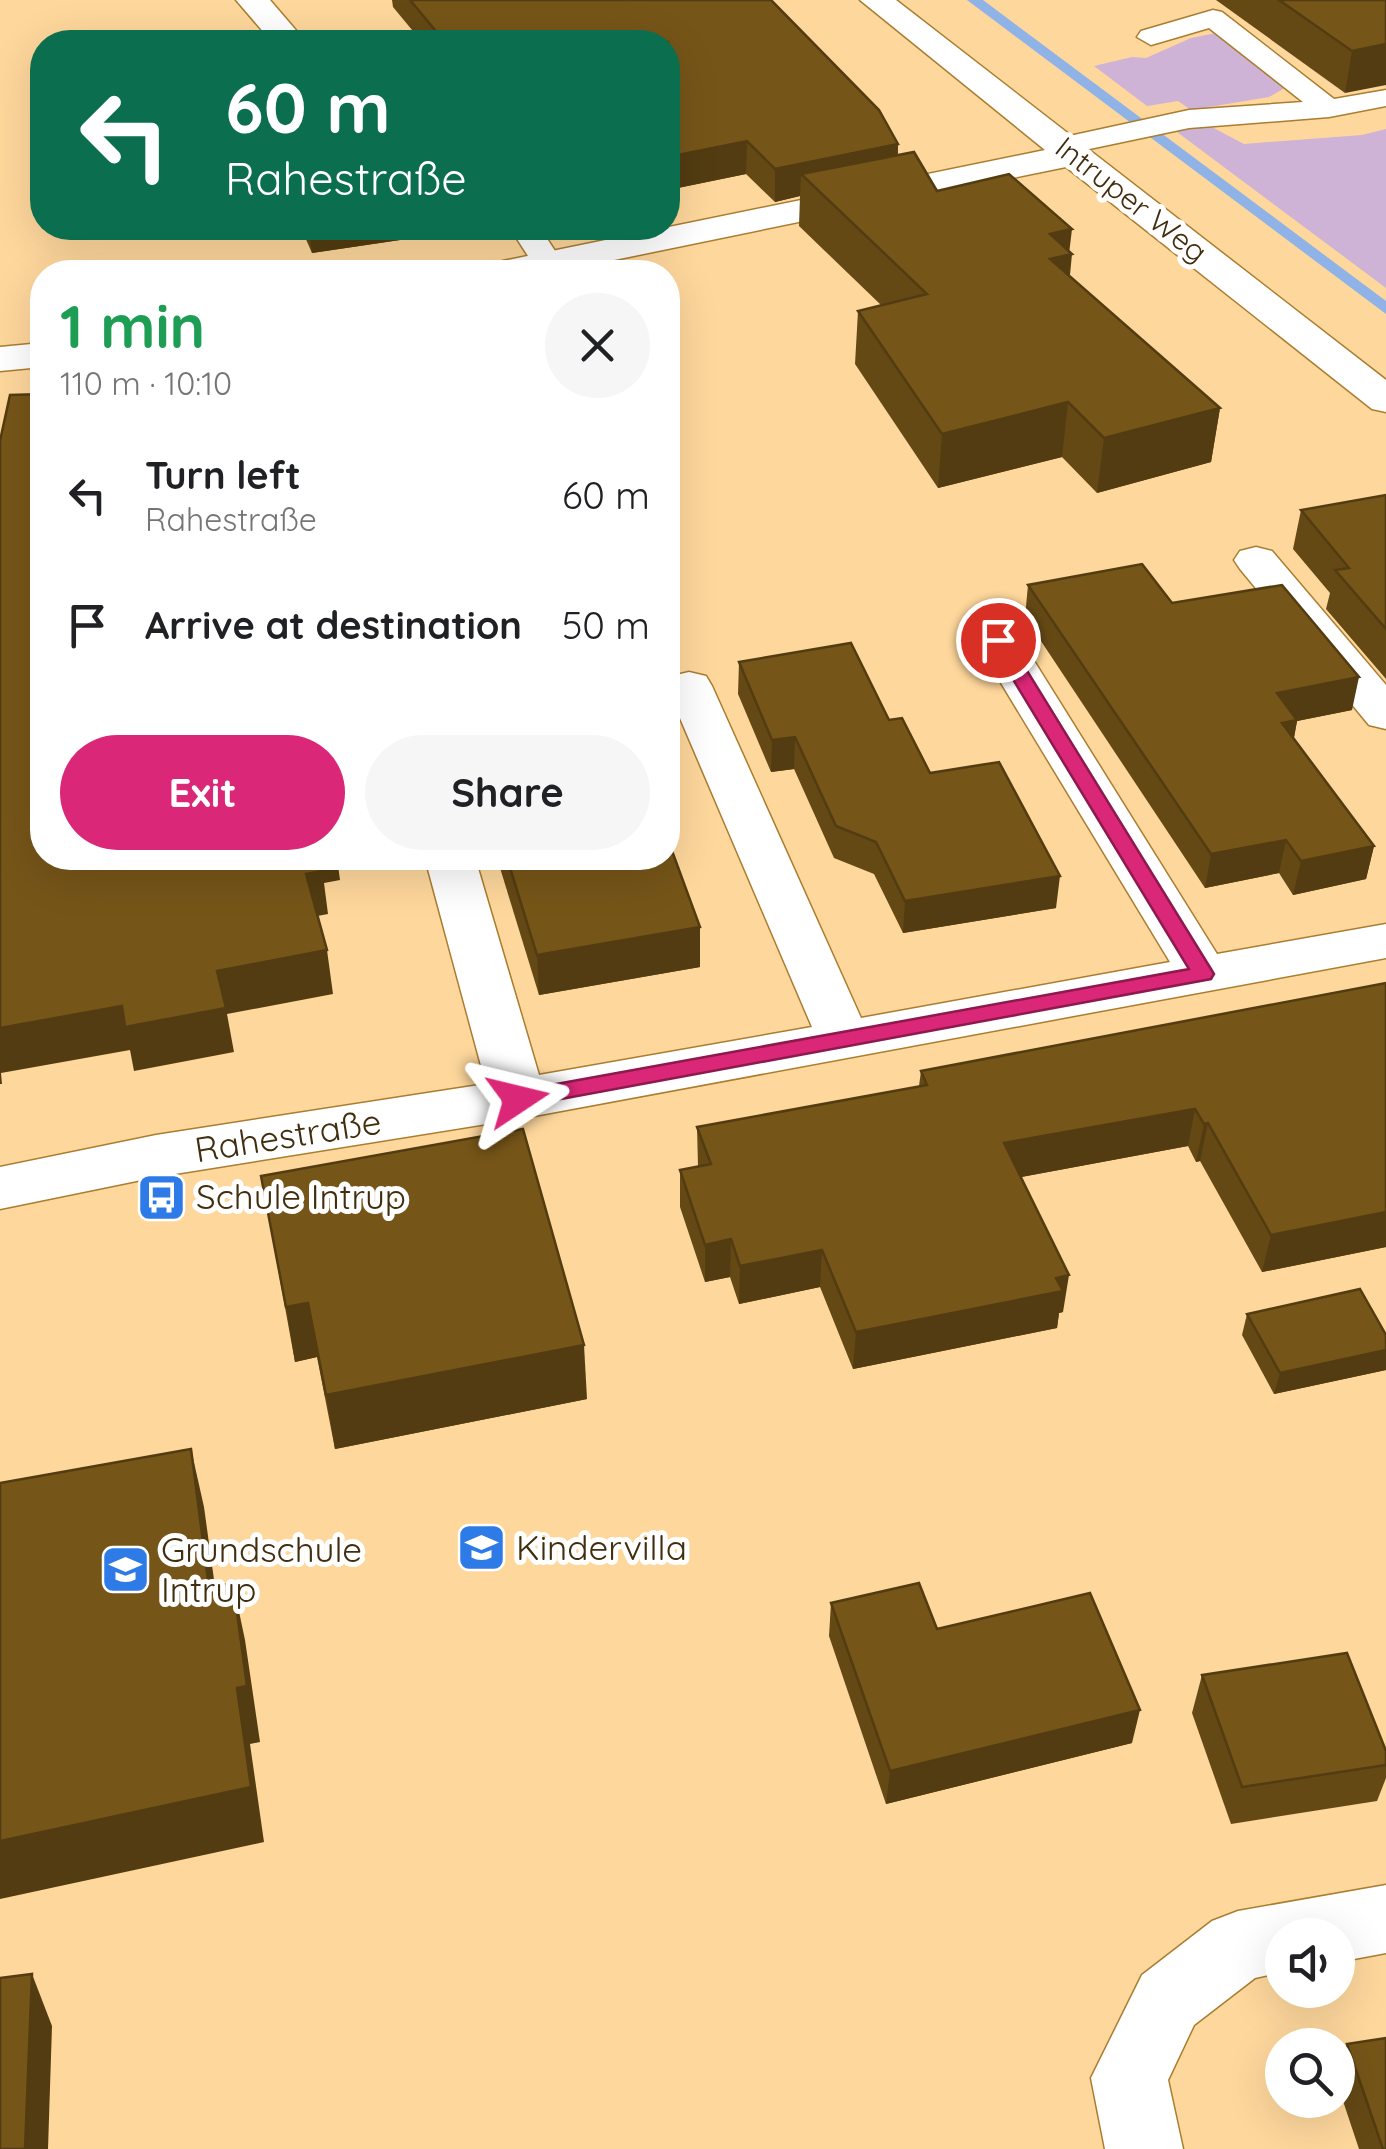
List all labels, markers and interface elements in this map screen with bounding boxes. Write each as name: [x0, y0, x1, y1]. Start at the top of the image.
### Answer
text: 60 m: [225, 63, 391, 151]
icon: left: [60, 70, 190, 200]
street label: Intruper Weg: [1048, 128, 1215, 270]
text: Rahestraße: [225, 150, 467, 206]
text: 1 min: [60, 288, 205, 363]
button: close: [545, 293, 650, 398]
text: 110 m · 10:10: [60, 363, 232, 403]
text: Turn left: [145, 451, 301, 499]
icon: left: [60, 468, 115, 523]
text: 60 m: [562, 471, 650, 519]
text: Rahestraße: [145, 499, 317, 539]
icon: arrive: [60, 598, 115, 653]
pin: [956, 598, 1041, 683]
text: Arrive at destination: [145, 601, 522, 649]
text: 50 m: [562, 601, 650, 649]
icon: arrive: [971, 613, 1026, 668]
button: Exit: [60, 735, 345, 850]
button: Share: [365, 735, 650, 850]
position arrow: [466, 1047, 570, 1151]
street label: Rahestraße: [192, 1099, 384, 1171]
bus stop icon: Schule Intrup: [135, 1171, 187, 1223]
place label: Schule Intrup: [196, 1174, 406, 1218]
school or university icon: Kindervilla: [455, 1522, 507, 1574]
place label: Kindervilla: [516, 1525, 687, 1569]
place label: Grundschule Intrup: [161, 1527, 362, 1611]
school or university icon: Grundschule Intrup: [100, 1544, 152, 1596]
map controls: [1265, 1918, 1355, 2118]
button: sound: [1265, 1918, 1355, 2008]
button: search: [1265, 2028, 1355, 2118]

